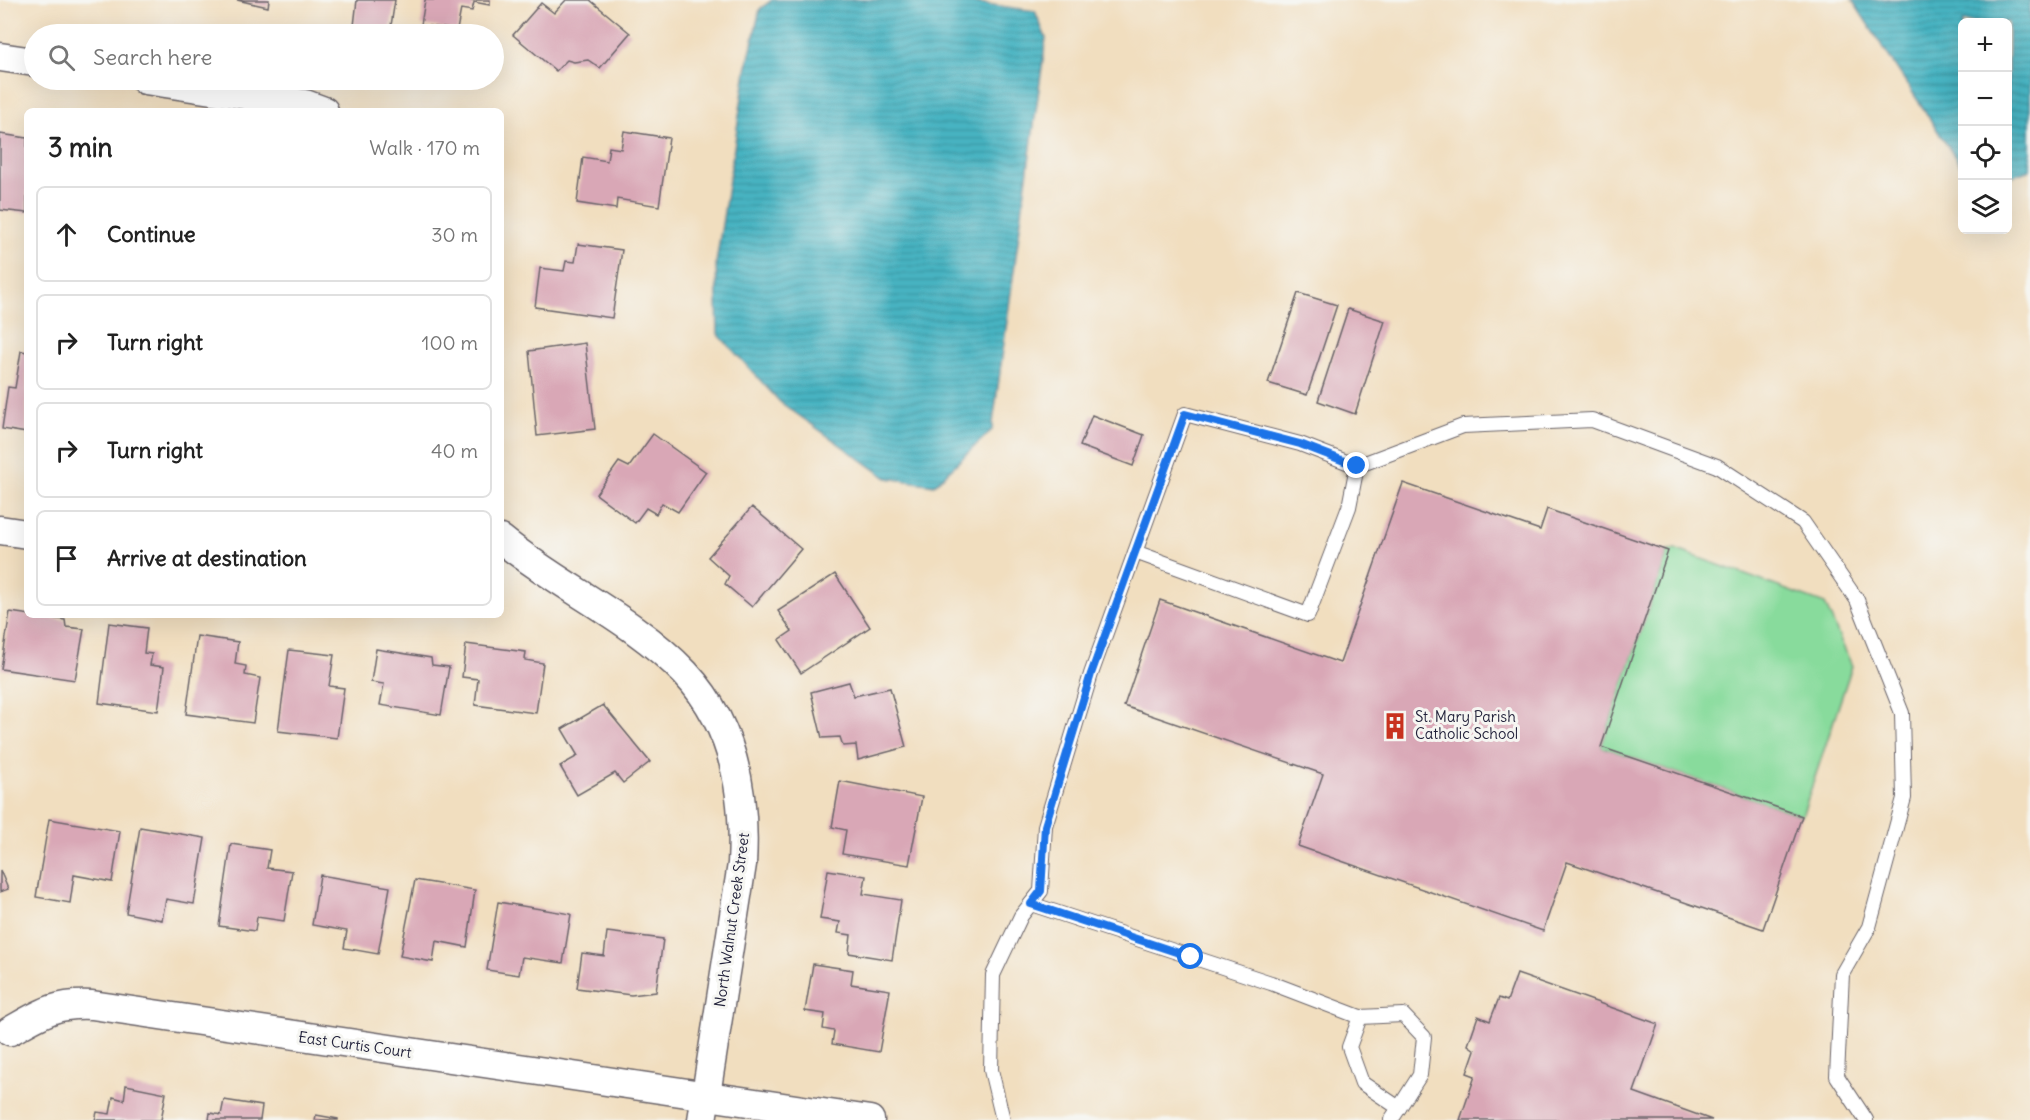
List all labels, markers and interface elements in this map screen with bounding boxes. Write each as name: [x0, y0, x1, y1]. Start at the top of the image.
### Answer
map controls: [1958, 18, 2012, 234]
button: +: [1958, 18, 2012, 72]
search box: [24, 24, 504, 90]
icon: search: [45, 41, 78, 74]
text: Search here: [93, 43, 212, 71]
button: −: [1958, 72, 2012, 126]
button: locate: [1958, 126, 2012, 180]
text: 3 min: [48, 131, 113, 164]
text: Walk · 170 m: [369, 135, 480, 160]
button: layers: [1958, 180, 2012, 234]
icon: ahead: [50, 218, 83, 251]
text: Continue: [107, 220, 196, 248]
text: 30 m: [431, 222, 478, 247]
icon: right: [50, 326, 83, 359]
text: Turn right: [107, 328, 203, 356]
text: 100 m: [421, 330, 478, 355]
icon: right: [50, 434, 83, 467]
text: Turn right: [107, 436, 203, 464]
text: 40 m: [431, 438, 478, 463]
route end: [1343, 452, 1369, 478]
icon: arrive: [50, 542, 83, 575]
text: Arrive at destination: [107, 544, 307, 572]
place label: St. Mary Parish Catholic School: [1415, 707, 1518, 743]
building icon: St. Mary Parish Catholic School: [1380, 711, 1410, 741]
street label: North Walnut Creek Street: [710, 831, 753, 1008]
route start: [1177, 943, 1203, 969]
street label: East Curtis Court: [297, 1027, 413, 1062]

